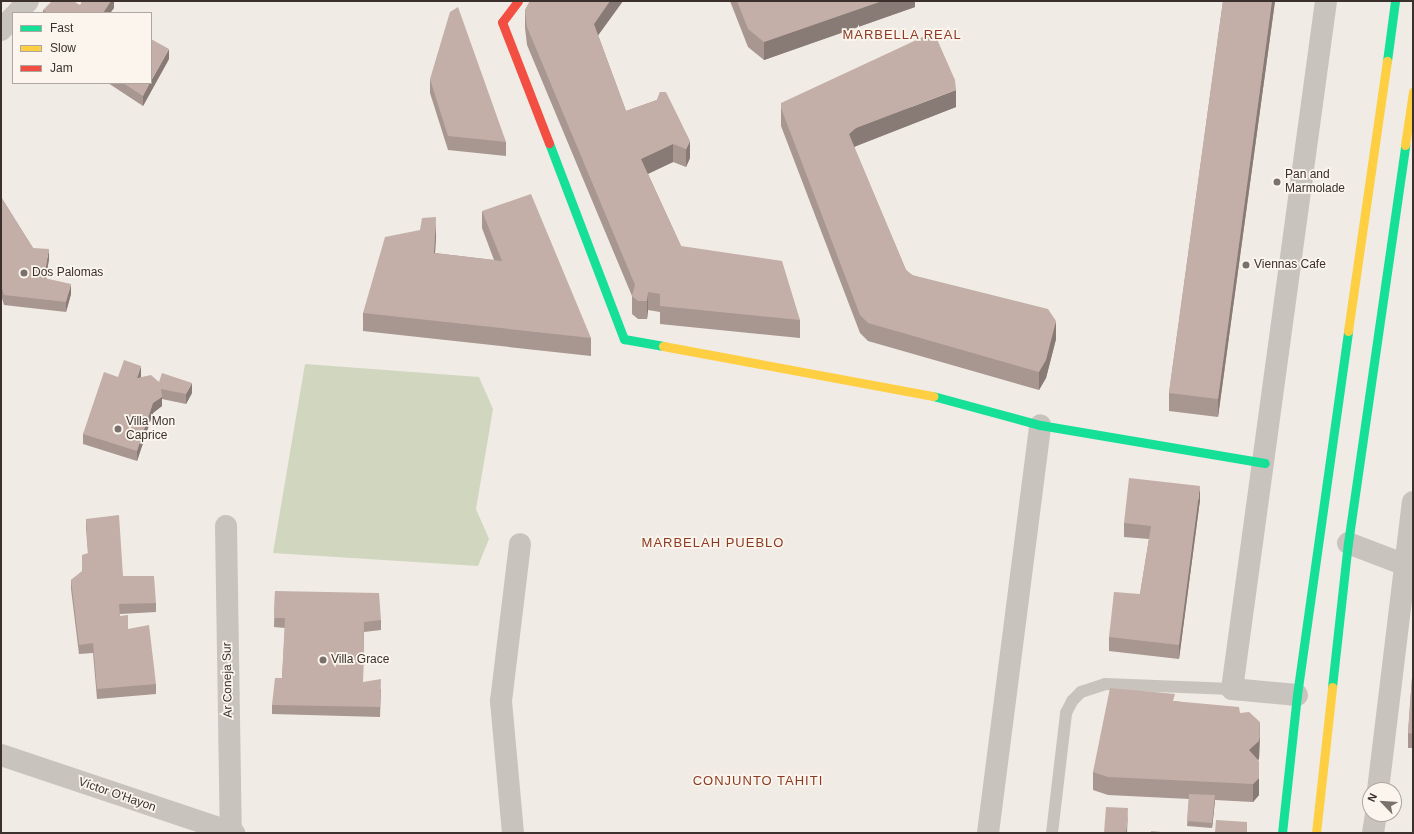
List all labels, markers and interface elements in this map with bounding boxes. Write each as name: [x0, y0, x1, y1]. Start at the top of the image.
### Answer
legend: [12, 12, 152, 84]
text: Fast: [50, 21, 73, 35]
district label: MARBELLA REAL: [842, 27, 962, 43]
text: Slow: [50, 41, 76, 55]
text: Jam: [50, 61, 73, 75]
place label: Pan and Marmolade: [1285, 168, 1345, 196]
marker: Pan and Marmolade: [1272, 177, 1282, 187]
place label: Viennas Cafe: [1254, 258, 1326, 272]
marker: Viennas Cafe: [1241, 260, 1251, 270]
place label: Dos Palomas: [32, 266, 103, 280]
marker: Dos Palomas: [19, 268, 29, 278]
place label: Villa Mon Caprice: [126, 415, 175, 443]
marker: Villa Mon Caprice: [113, 424, 123, 434]
district label: MARBELAH PUEBLO: [642, 535, 784, 551]
street label: Ar Coneja Sur: [220, 642, 236, 718]
place label: Villa Grace: [331, 653, 389, 667]
marker: Villa Grace: [318, 655, 328, 665]
district label: CONJUNTO TAHITI: [693, 773, 823, 789]
street label: Víctor O'Hayon: [76, 775, 158, 815]
north arrow: [1362, 782, 1402, 822]
text: N: [1365, 791, 1379, 803]

